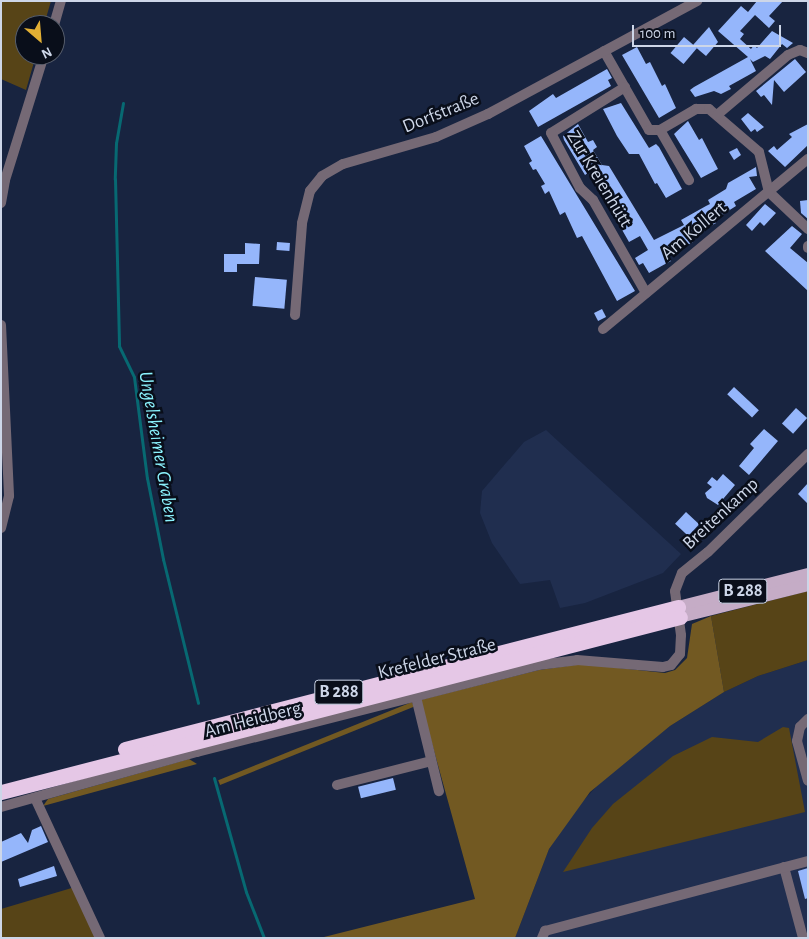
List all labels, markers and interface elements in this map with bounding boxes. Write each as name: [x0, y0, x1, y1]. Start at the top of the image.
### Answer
north arrow: [15, 15, 65, 65]
scale bar: [634, 15, 783, 47]
text: 100 m: [640, 26, 675, 41]
text: N: [39, 44, 54, 61]
street label: Dorfstraße: [399, 87, 483, 139]
street label: Zur Kreienhütt: [561, 127, 637, 231]
street label: Am Kollert: [657, 197, 731, 265]
water label: Ungelsheimer Graben: [133, 369, 183, 525]
street label: Breitenkamp: [678, 473, 764, 555]
road number: B 288: [718, 576, 768, 606]
street label: Krefelder Straße: [376, 633, 498, 685]
road number: B 288: [314, 676, 364, 708]
street label: Am Heidberg: [202, 697, 304, 743]

